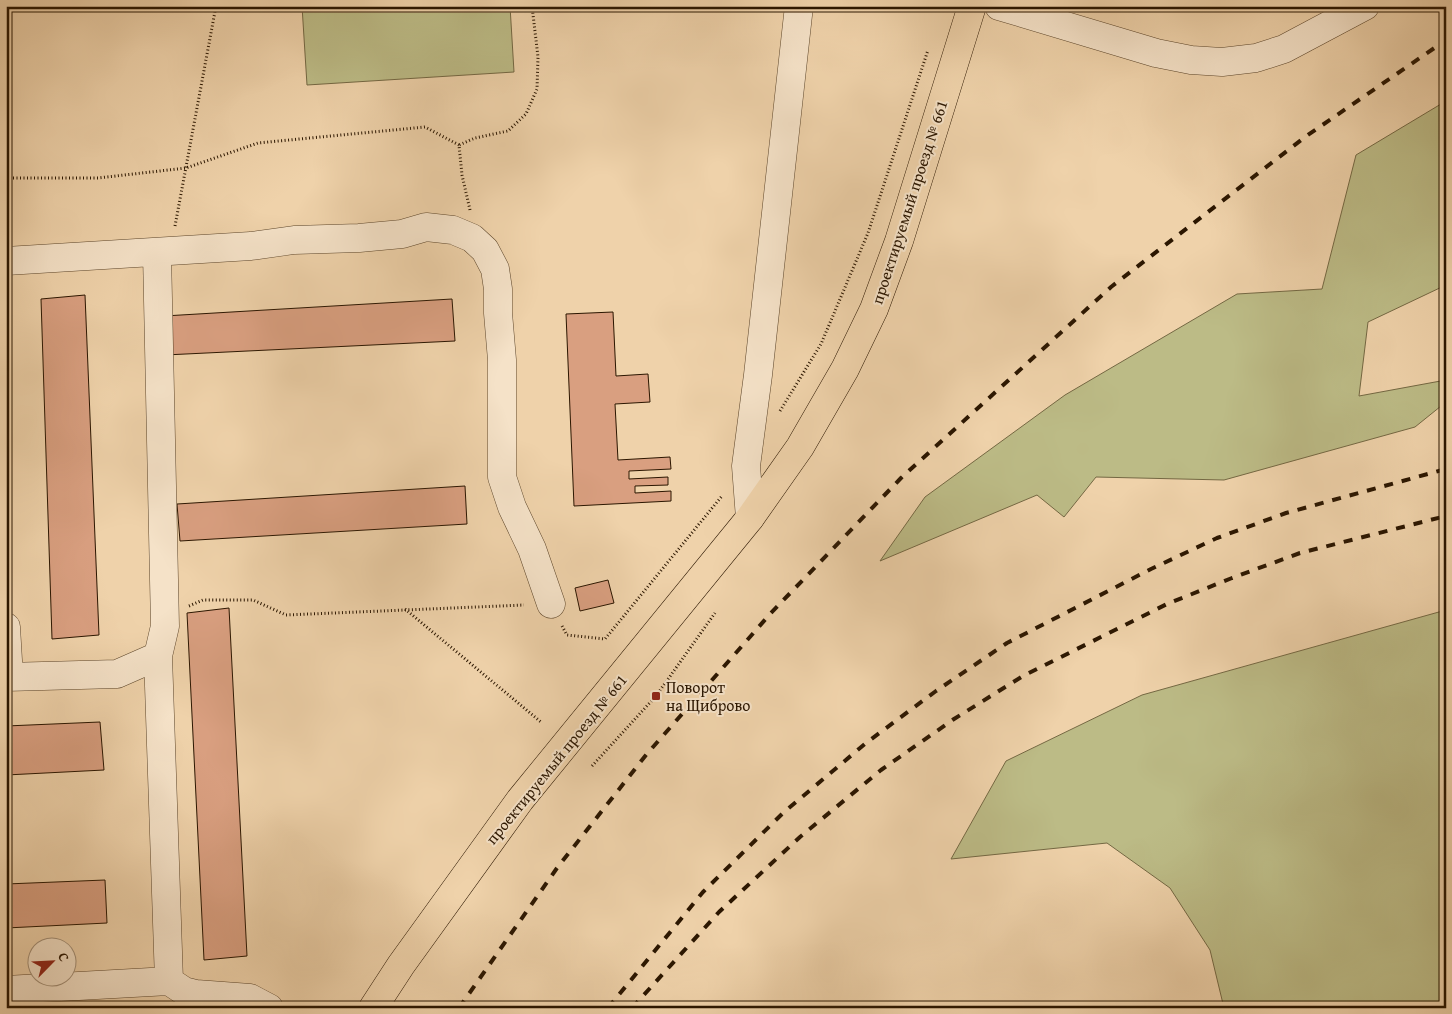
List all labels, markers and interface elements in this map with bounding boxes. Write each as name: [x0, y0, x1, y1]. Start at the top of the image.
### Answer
street label: проектируемый проезд № 661: [865, 97, 953, 307]
street label: проектируемый проезд № 661: [480, 669, 632, 849]
place label: Поворот на Щиброво: [666, 675, 750, 717]
marker: Поворот на Щиброво: [650, 690, 662, 702]
north arrow: [28, 936, 78, 986]
text: С: [53, 949, 75, 964]

